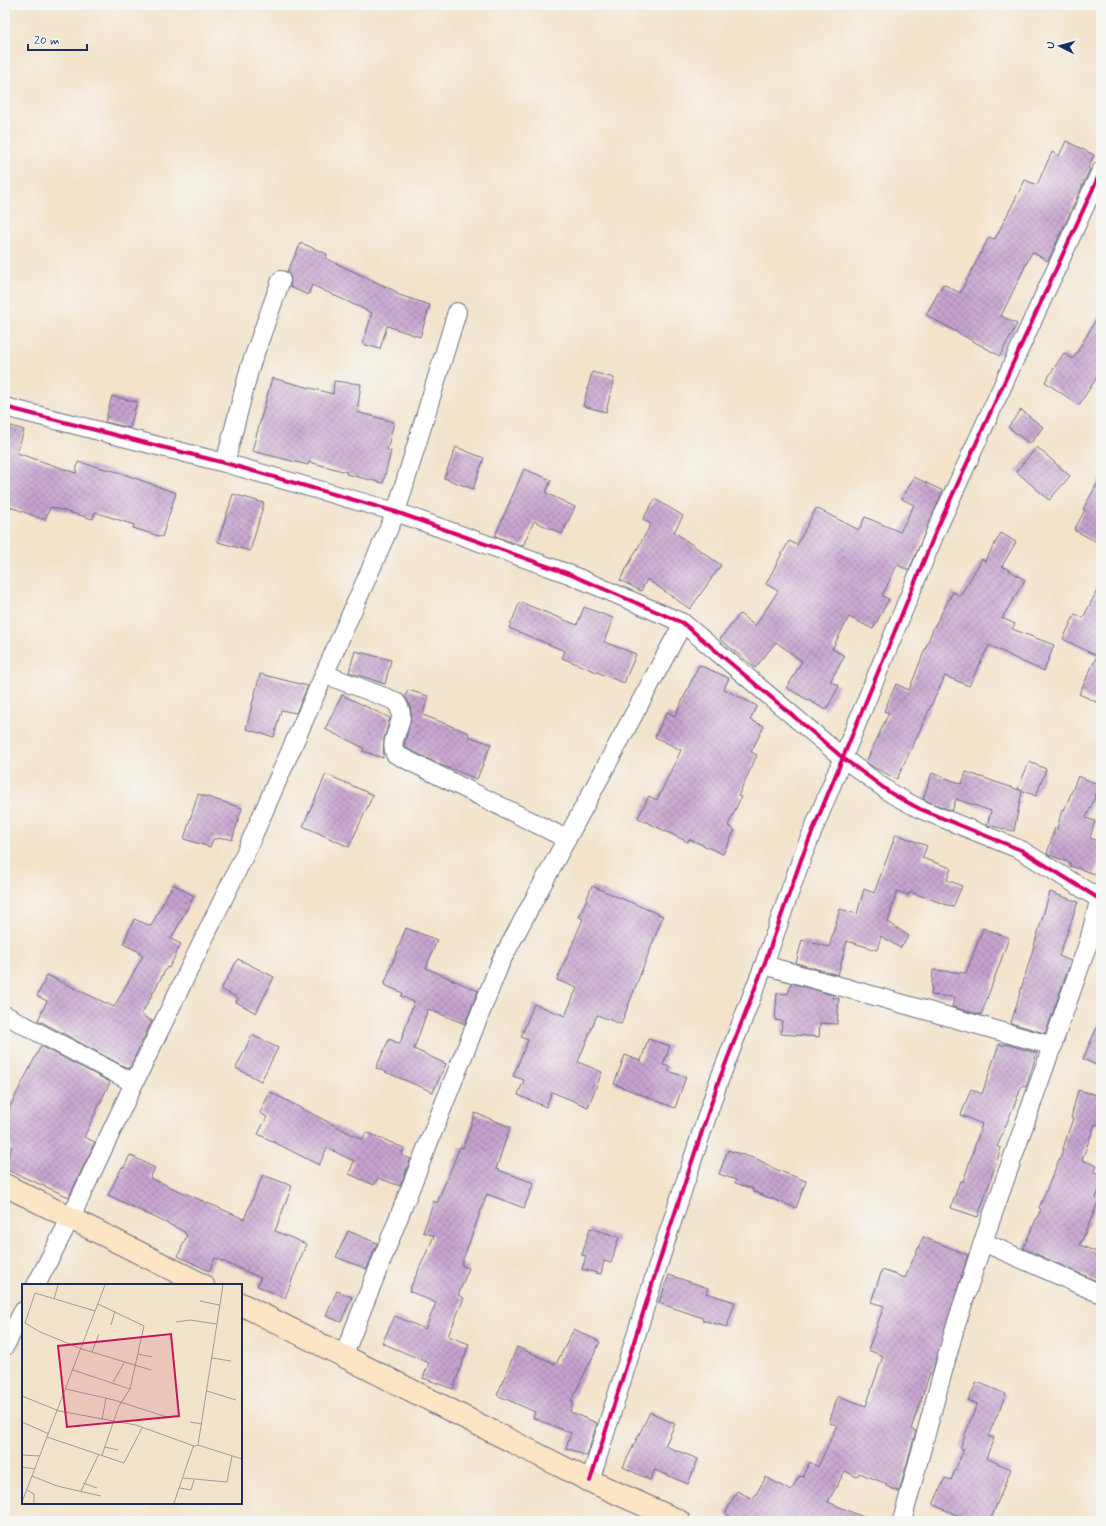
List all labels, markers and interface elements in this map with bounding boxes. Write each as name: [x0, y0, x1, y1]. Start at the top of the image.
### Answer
scale bar: [28, 26, 87, 52]
north arrow: [1040, 26, 1080, 66]
text: 20 m: [34, 33, 60, 49]
text: U: [1044, 41, 1058, 49]
inset map: [22, 1284, 242, 1504]

